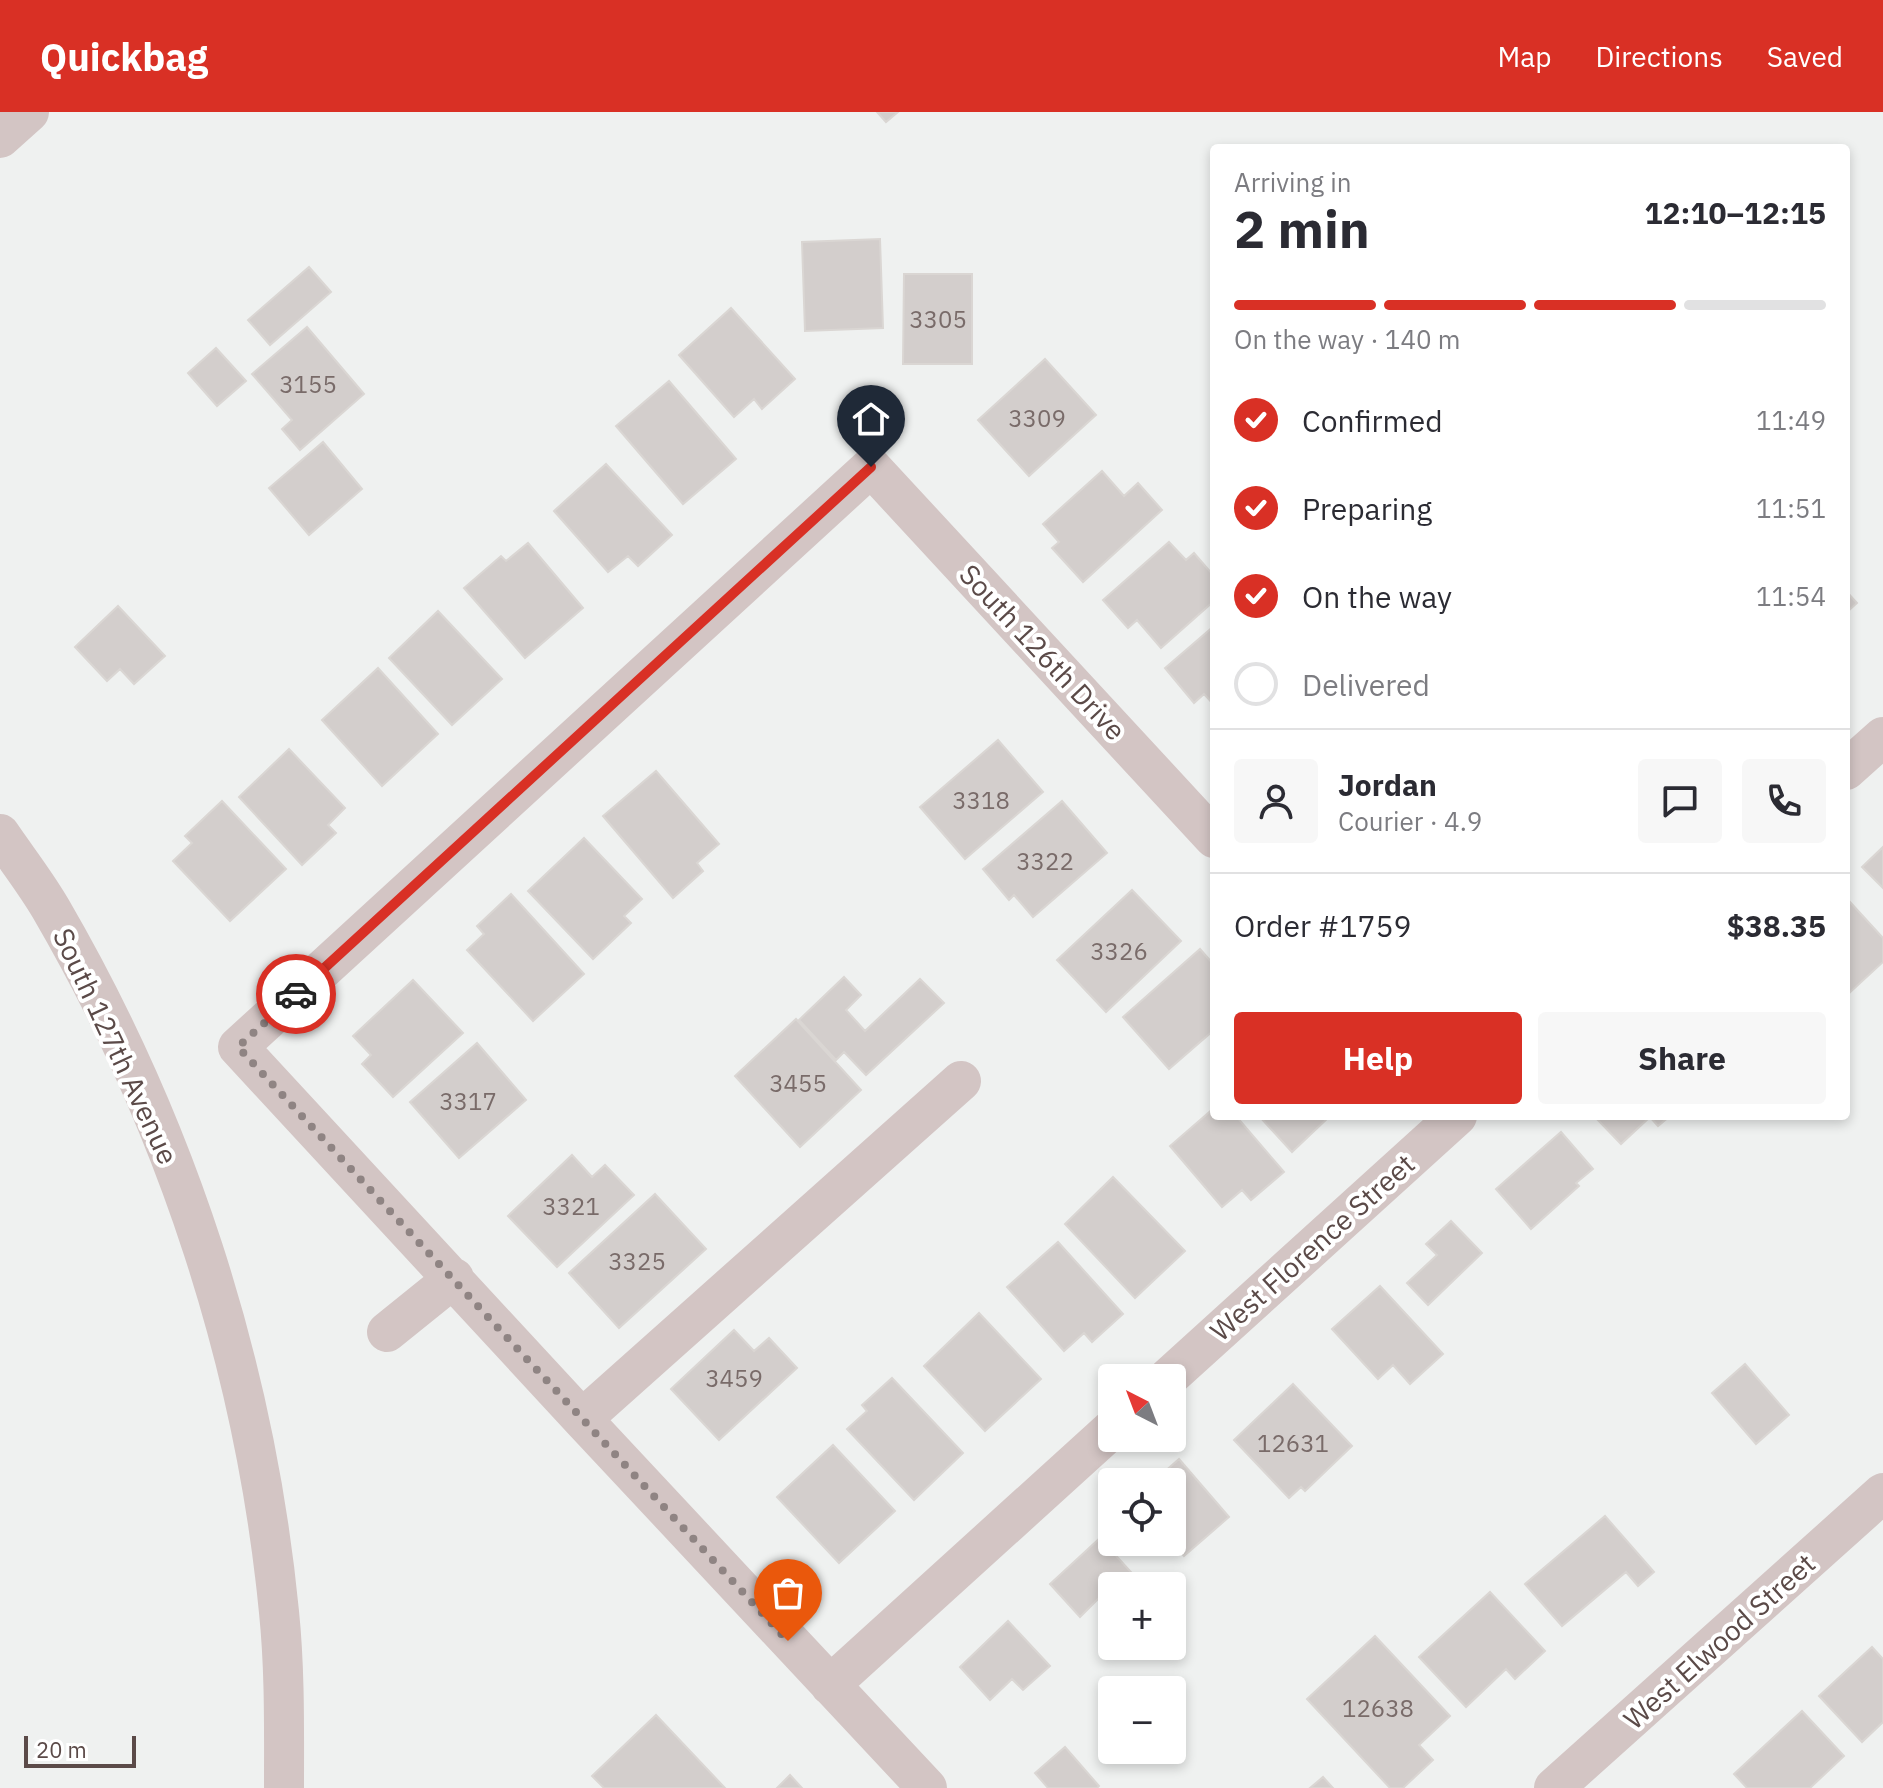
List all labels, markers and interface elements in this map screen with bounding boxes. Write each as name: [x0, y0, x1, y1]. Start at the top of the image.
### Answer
text: Quickbag: [40, 32, 208, 81]
text: Map: [1497, 38, 1551, 75]
text: Directions: [1595, 38, 1723, 75]
text: Saved: [1767, 38, 1843, 75]
text: Arriving in: [1234, 165, 1351, 199]
text: 12:10–12:15: [1645, 193, 1826, 232]
text: 2 min: [1234, 195, 1370, 262]
house number: 3305: [909, 303, 967, 335]
text: On the way · 140 m: [1234, 322, 1460, 356]
house number: 3155: [279, 368, 337, 400]
pin: [837, 385, 905, 467]
icon: home: [849, 397, 893, 441]
icon: check: [1234, 398, 1278, 442]
text: Confirmed: [1302, 401, 1443, 440]
house number: 3309: [1008, 402, 1066, 434]
text: 11:49: [1756, 403, 1826, 437]
icon: check: [1234, 486, 1278, 530]
text: Preparing: [1302, 489, 1432, 528]
text: 11:51: [1756, 491, 1826, 525]
street label: South 126th Drive: [952, 556, 1134, 748]
icon: check: [1234, 574, 1278, 618]
text: On the way: [1302, 577, 1452, 616]
text: 11:54: [1756, 579, 1826, 613]
text: Delivered: [1302, 665, 1430, 704]
button: person: [1234, 759, 1318, 843]
button: chat: [1638, 759, 1722, 843]
button: phone: [1742, 759, 1826, 843]
text: Jordan: [1338, 765, 1437, 804]
house number: 3318: [952, 784, 1010, 816]
text: Courier · 4.9: [1338, 804, 1482, 838]
house number: 3322: [1016, 845, 1074, 877]
text: Order #1759: [1234, 906, 1411, 945]
text: $38.35: [1727, 906, 1826, 945]
street label: South 127th Avenue: [45, 922, 187, 1170]
house number: 3326: [1090, 935, 1148, 967]
courier: [256, 954, 336, 1034]
icon: car: [274, 972, 318, 1016]
button: Help: [1234, 1012, 1522, 1104]
button: Share: [1538, 1012, 1826, 1104]
house number: 3455: [769, 1067, 827, 1099]
house number: 3317: [439, 1085, 497, 1117]
street label: West Florence Street: [1202, 1145, 1422, 1349]
house number: 3321: [542, 1190, 600, 1222]
house number: 3325: [608, 1245, 666, 1277]
house number: 3459: [705, 1362, 763, 1394]
north arrow: [1098, 1364, 1186, 1452]
map controls: [1098, 1364, 1186, 1764]
house number: 12631: [1257, 1427, 1329, 1459]
button: locate: [1098, 1468, 1186, 1556]
street label: West Elwood Street: [1615, 1545, 1823, 1737]
pin: [754, 1559, 822, 1641]
icon: bag: [766, 1571, 810, 1615]
button: +: [1098, 1572, 1186, 1660]
button: −: [1098, 1676, 1186, 1764]
house number: 12638: [1342, 1692, 1414, 1724]
scale bar: [24, 1732, 136, 1768]
text: 20 m: [36, 1735, 87, 1764]

